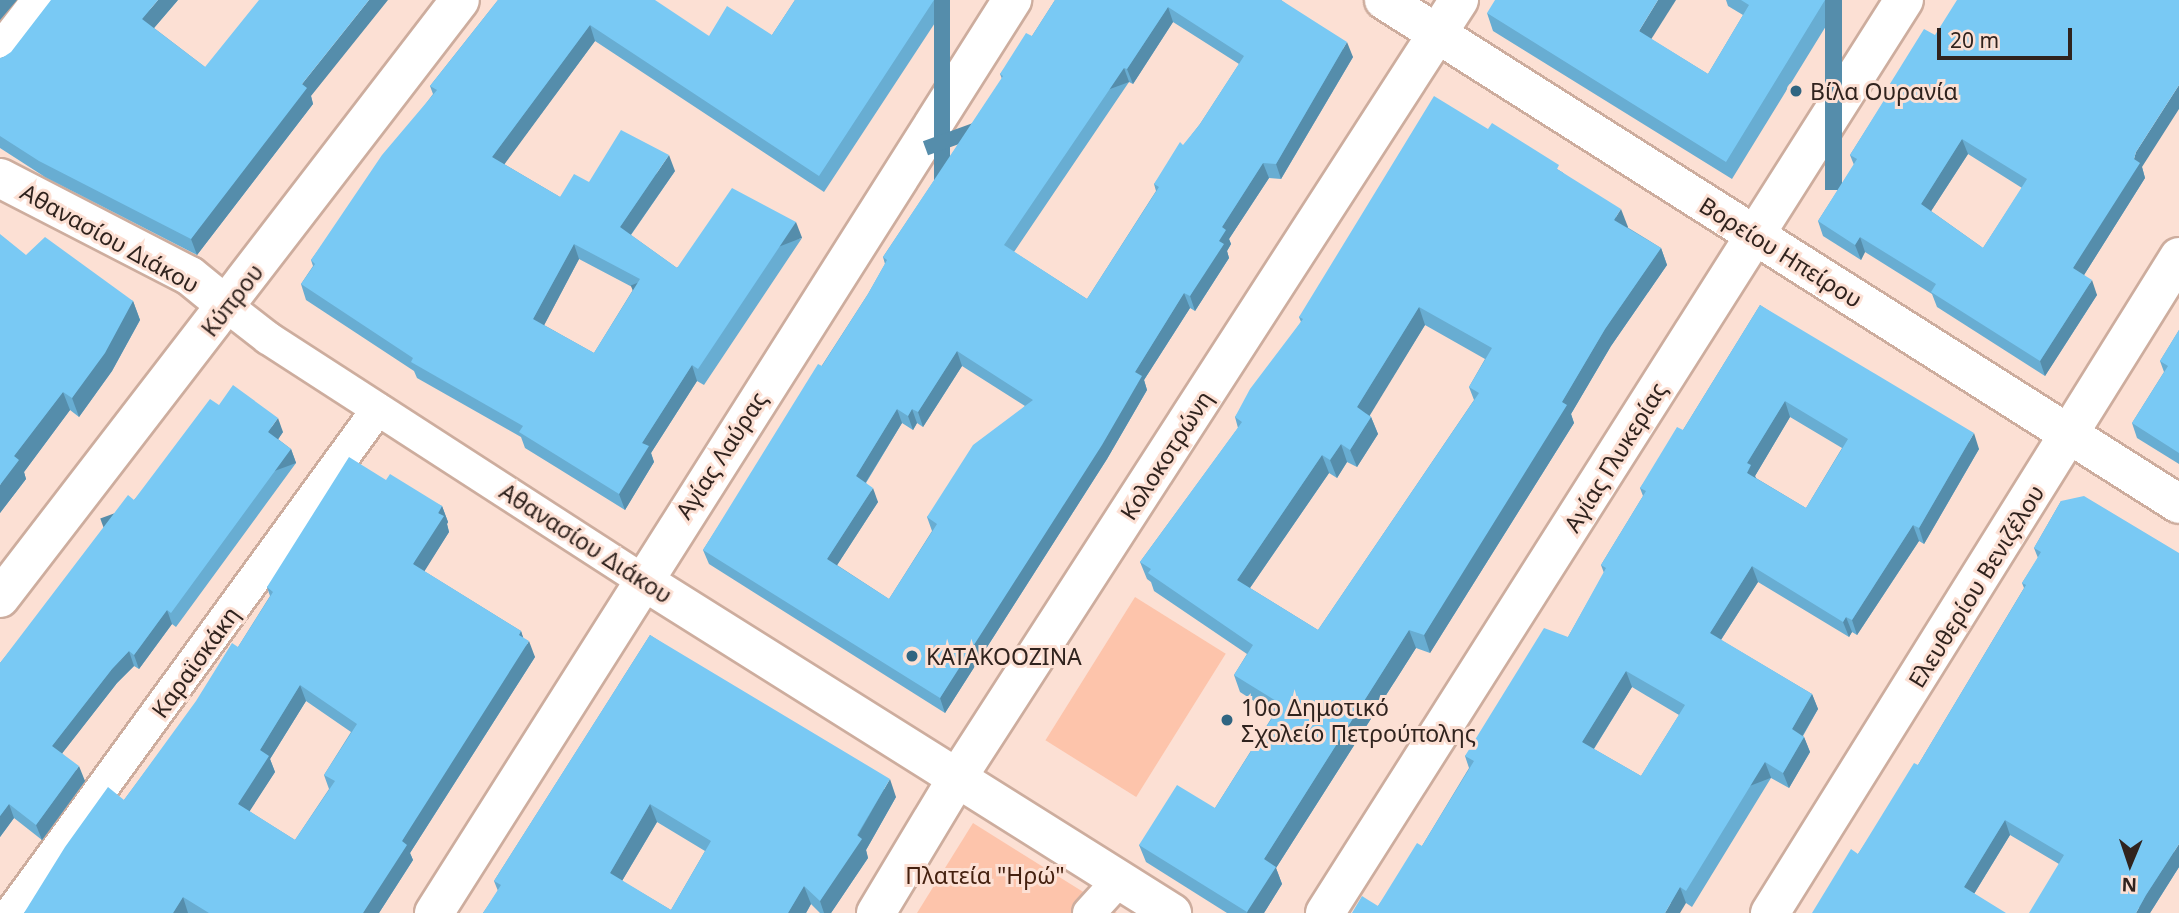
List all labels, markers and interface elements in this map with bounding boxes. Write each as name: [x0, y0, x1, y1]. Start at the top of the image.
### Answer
scale bar: [1941, 14, 2076, 58]
text: 20 m: [1950, 26, 1999, 54]
place label: Βίλα Ουρανία: [1810, 77, 1958, 105]
marker: Βίλα Ουρανία: [1788, 83, 1804, 99]
street label: Αθανασίου Διάκου: [16, 178, 204, 298]
street label: Βορείου Ηπείρου: [1695, 191, 1867, 313]
street label: Κύπρου: [195, 258, 269, 342]
street label: Αγίας Γλυκερίας: [1558, 377, 1672, 537]
street label: Κολοκοτρώνη: [1114, 385, 1218, 525]
street label: Αγίας Λαύρας: [670, 386, 772, 524]
street label: Αθανασίου Διάκου: [495, 477, 677, 609]
street label: Ελευθερίου Βενιζέλου: [1902, 480, 2050, 692]
street label: Καραϊσκάκη: [145, 601, 245, 723]
place label: ΚΑΤΑΚΟΟΖΙΝΑ: [926, 642, 1082, 670]
marker: ΚΑΤΑΚΟΟΖΙΝΑ: [904, 648, 920, 664]
place label: 10ο Δημοτικό Σχολείο Πετρούπολης: [1241, 693, 1476, 747]
marker: 10ο Δημοτικό Σχολείο Πετρούπολης: [1219, 712, 1235, 728]
north arrow: [2095, 829, 2165, 899]
park label: Πλατεία "Ηρώ": [905, 861, 1065, 889]
text: N: [2121, 872, 2137, 898]

